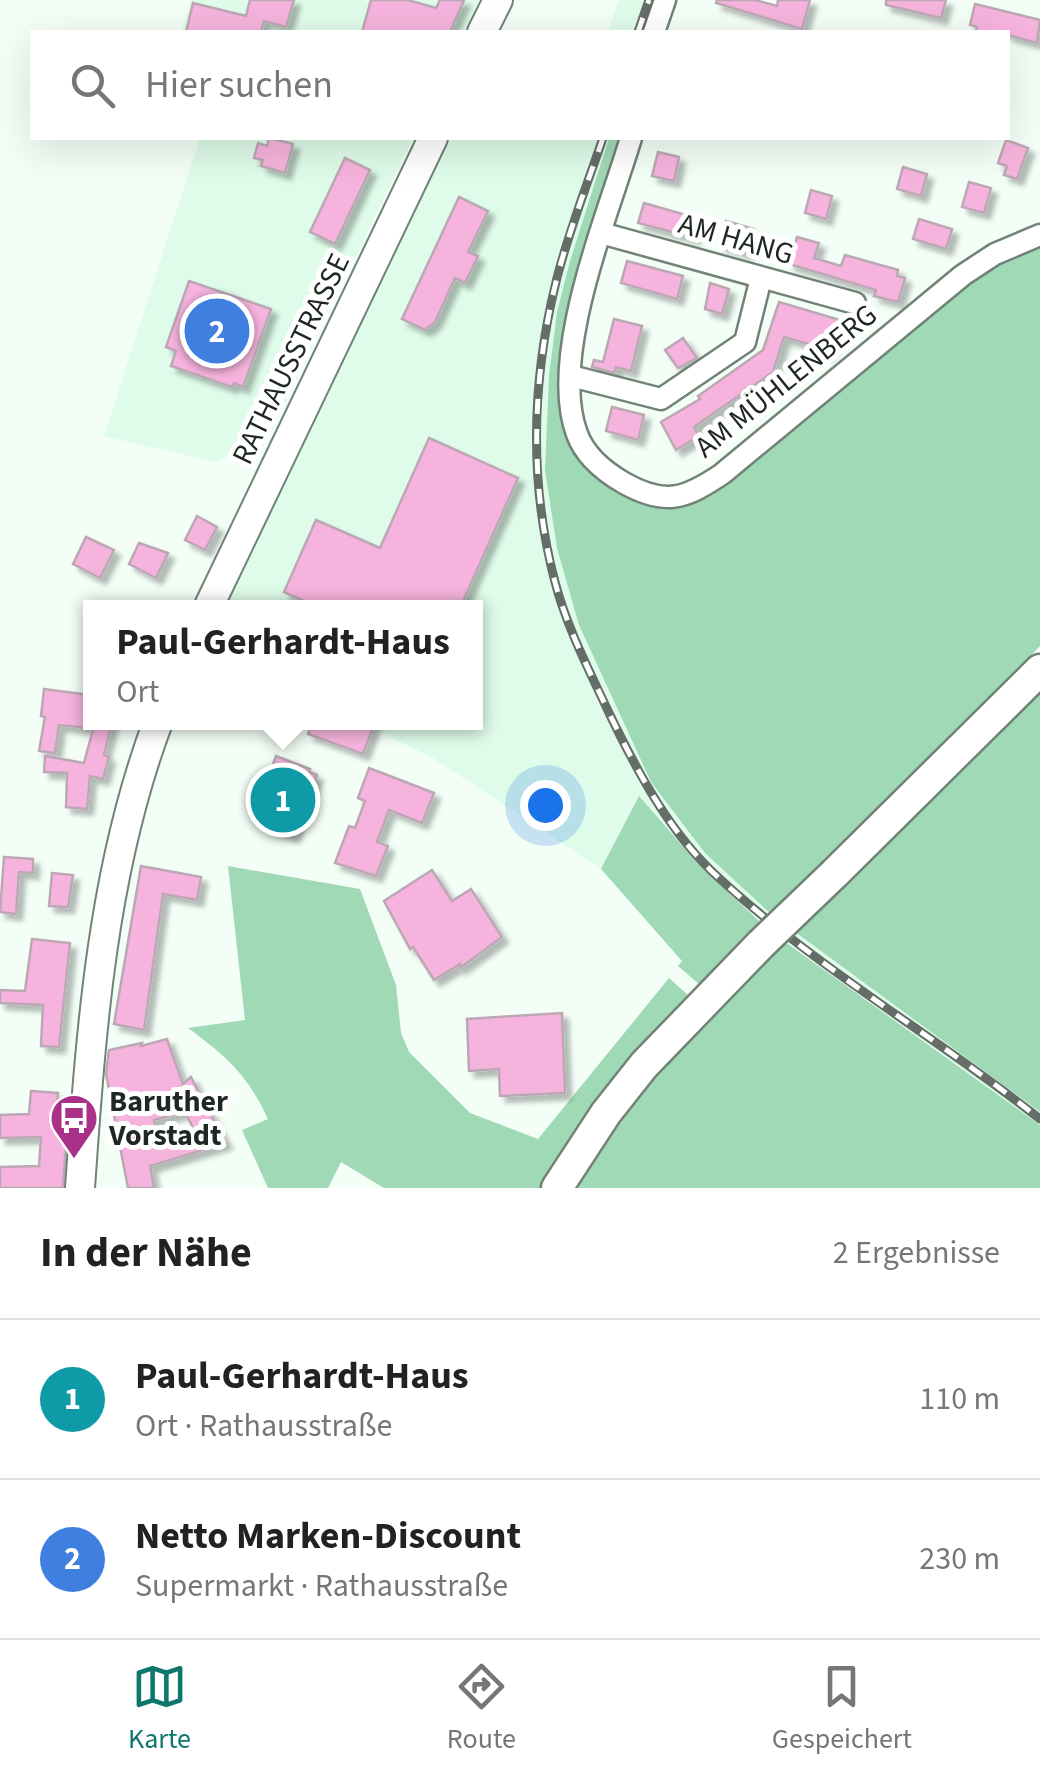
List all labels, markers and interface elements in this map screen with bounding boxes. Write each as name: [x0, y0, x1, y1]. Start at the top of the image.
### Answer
search box: [30, 30, 1010, 140]
icon: search: [65, 58, 120, 113]
text: Hier suchen: [145, 58, 333, 112]
street label: AM HANG: [673, 202, 799, 276]
street label: RATHAUSSTRASSE: [221, 246, 361, 472]
pin: 2: [184, 294, 250, 368]
street label: AM MÜHLENBERG: [686, 294, 886, 468]
popup: [83, 600, 483, 730]
text: Paul-Gerhardt-Haus: [116, 615, 450, 669]
text: Ort: [116, 669, 159, 715]
pin: 1: [250, 762, 316, 838]
your location: [520, 780, 571, 831]
place label: Baruther Vorstadt: [108, 1080, 228, 1157]
bus stop icon: Baruther Vorstadt: [48, 1092, 100, 1160]
text: In der Nähe: [40, 1223, 252, 1283]
text: 2 Ergebnisse: [833, 1230, 1000, 1276]
text: Paul-Gerhardt-Haus: [135, 1349, 469, 1403]
text: 1: [64, 1376, 81, 1422]
text: 110 m: [919, 1376, 1000, 1422]
text: Ort · Rathausstraße: [135, 1403, 392, 1449]
text: Netto Marken-Discount: [135, 1509, 521, 1563]
text: 2: [64, 1536, 81, 1582]
text: 230 m: [919, 1536, 1000, 1582]
text: Supermarkt · Rathausstraße: [135, 1563, 508, 1609]
tab: Karte: [128, 1659, 191, 1759]
tab: Route: [447, 1659, 516, 1759]
tab: Gespeichert: [772, 1659, 912, 1759]

